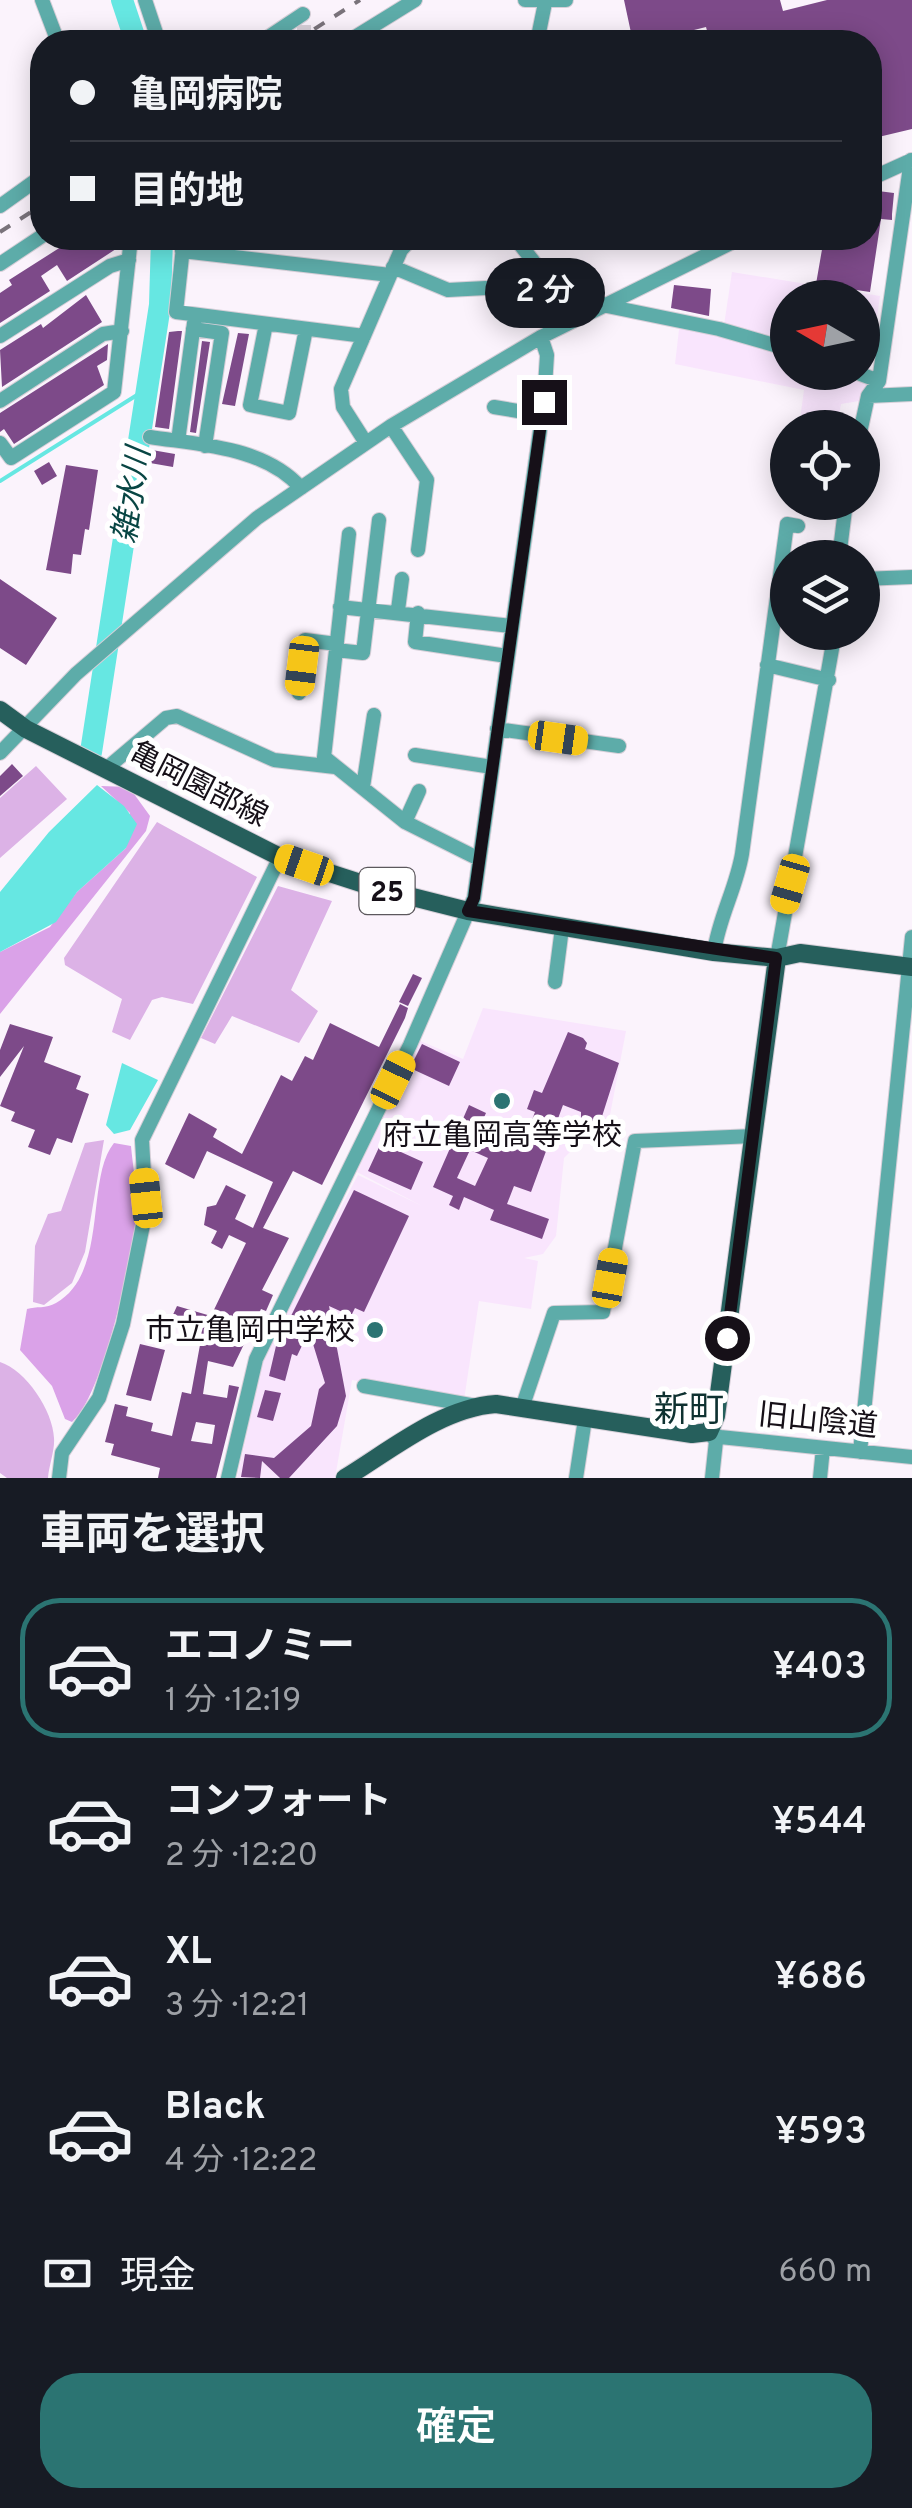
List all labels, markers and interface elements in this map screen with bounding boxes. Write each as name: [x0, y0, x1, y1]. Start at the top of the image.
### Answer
text: 亀岡病院: [130, 73, 282, 122]
text: 目的地: [130, 169, 244, 218]
callout: 2 分: [484, 257, 604, 327]
text: 2 分: [515, 273, 575, 313]
north arrow: [770, 280, 880, 390]
map controls: [770, 280, 880, 650]
route end: [522, 380, 567, 425]
button: locate: [770, 410, 880, 520]
water label: 雑水川: [107, 442, 162, 546]
button: layers: [770, 540, 880, 650]
car: [283, 634, 321, 698]
car: [526, 719, 590, 757]
street label: 亀岡園部線: [123, 736, 273, 837]
car: [271, 841, 337, 889]
car: [767, 851, 813, 917]
road number: 25: [360, 868, 414, 914]
car: [366, 1046, 420, 1114]
marker: 府立亀岡高等学校: [491, 1090, 513, 1112]
place label: 府立亀岡高等学校: [382, 1119, 622, 1156]
car: [128, 1167, 164, 1229]
car: [590, 1246, 630, 1310]
place label: 市立亀岡中学校: [145, 1314, 355, 1351]
route start: [705, 1316, 750, 1361]
marker: 市立亀岡中学校: [364, 1319, 386, 1341]
district label: 新町: [654, 1390, 724, 1434]
street label: 旧山陰道: [756, 1398, 879, 1447]
text: 車両を選択: [40, 1509, 265, 1566]
icon: car: [45, 1623, 135, 1713]
text: エコノミー: [165, 1624, 355, 1673]
text: ¥403: [773, 1644, 867, 1693]
text: 1 分 · 12:19: [165, 1682, 301, 1722]
icon: car: [45, 1778, 135, 1868]
text: コンフォート: [165, 1779, 392, 1828]
text: ¥544: [772, 1799, 867, 1848]
text: 2 分 · 12:20: [165, 1837, 318, 1877]
text: XL: [165, 1929, 212, 1978]
icon: car: [45, 1933, 135, 2023]
text: ¥686: [775, 1954, 867, 2003]
text: 3 分 · 12:21: [165, 1987, 309, 2027]
text: Black: [165, 2084, 265, 2133]
icon: car: [45, 2088, 135, 2178]
text: ¥593: [775, 2109, 867, 2158]
text: 4 分 · 12:22: [165, 2142, 317, 2182]
icon: cash: [40, 2246, 95, 2301]
text: 660 m: [779, 2253, 872, 2293]
text: 現金: [120, 2254, 196, 2303]
button: 確定: [40, 2373, 872, 2488]

